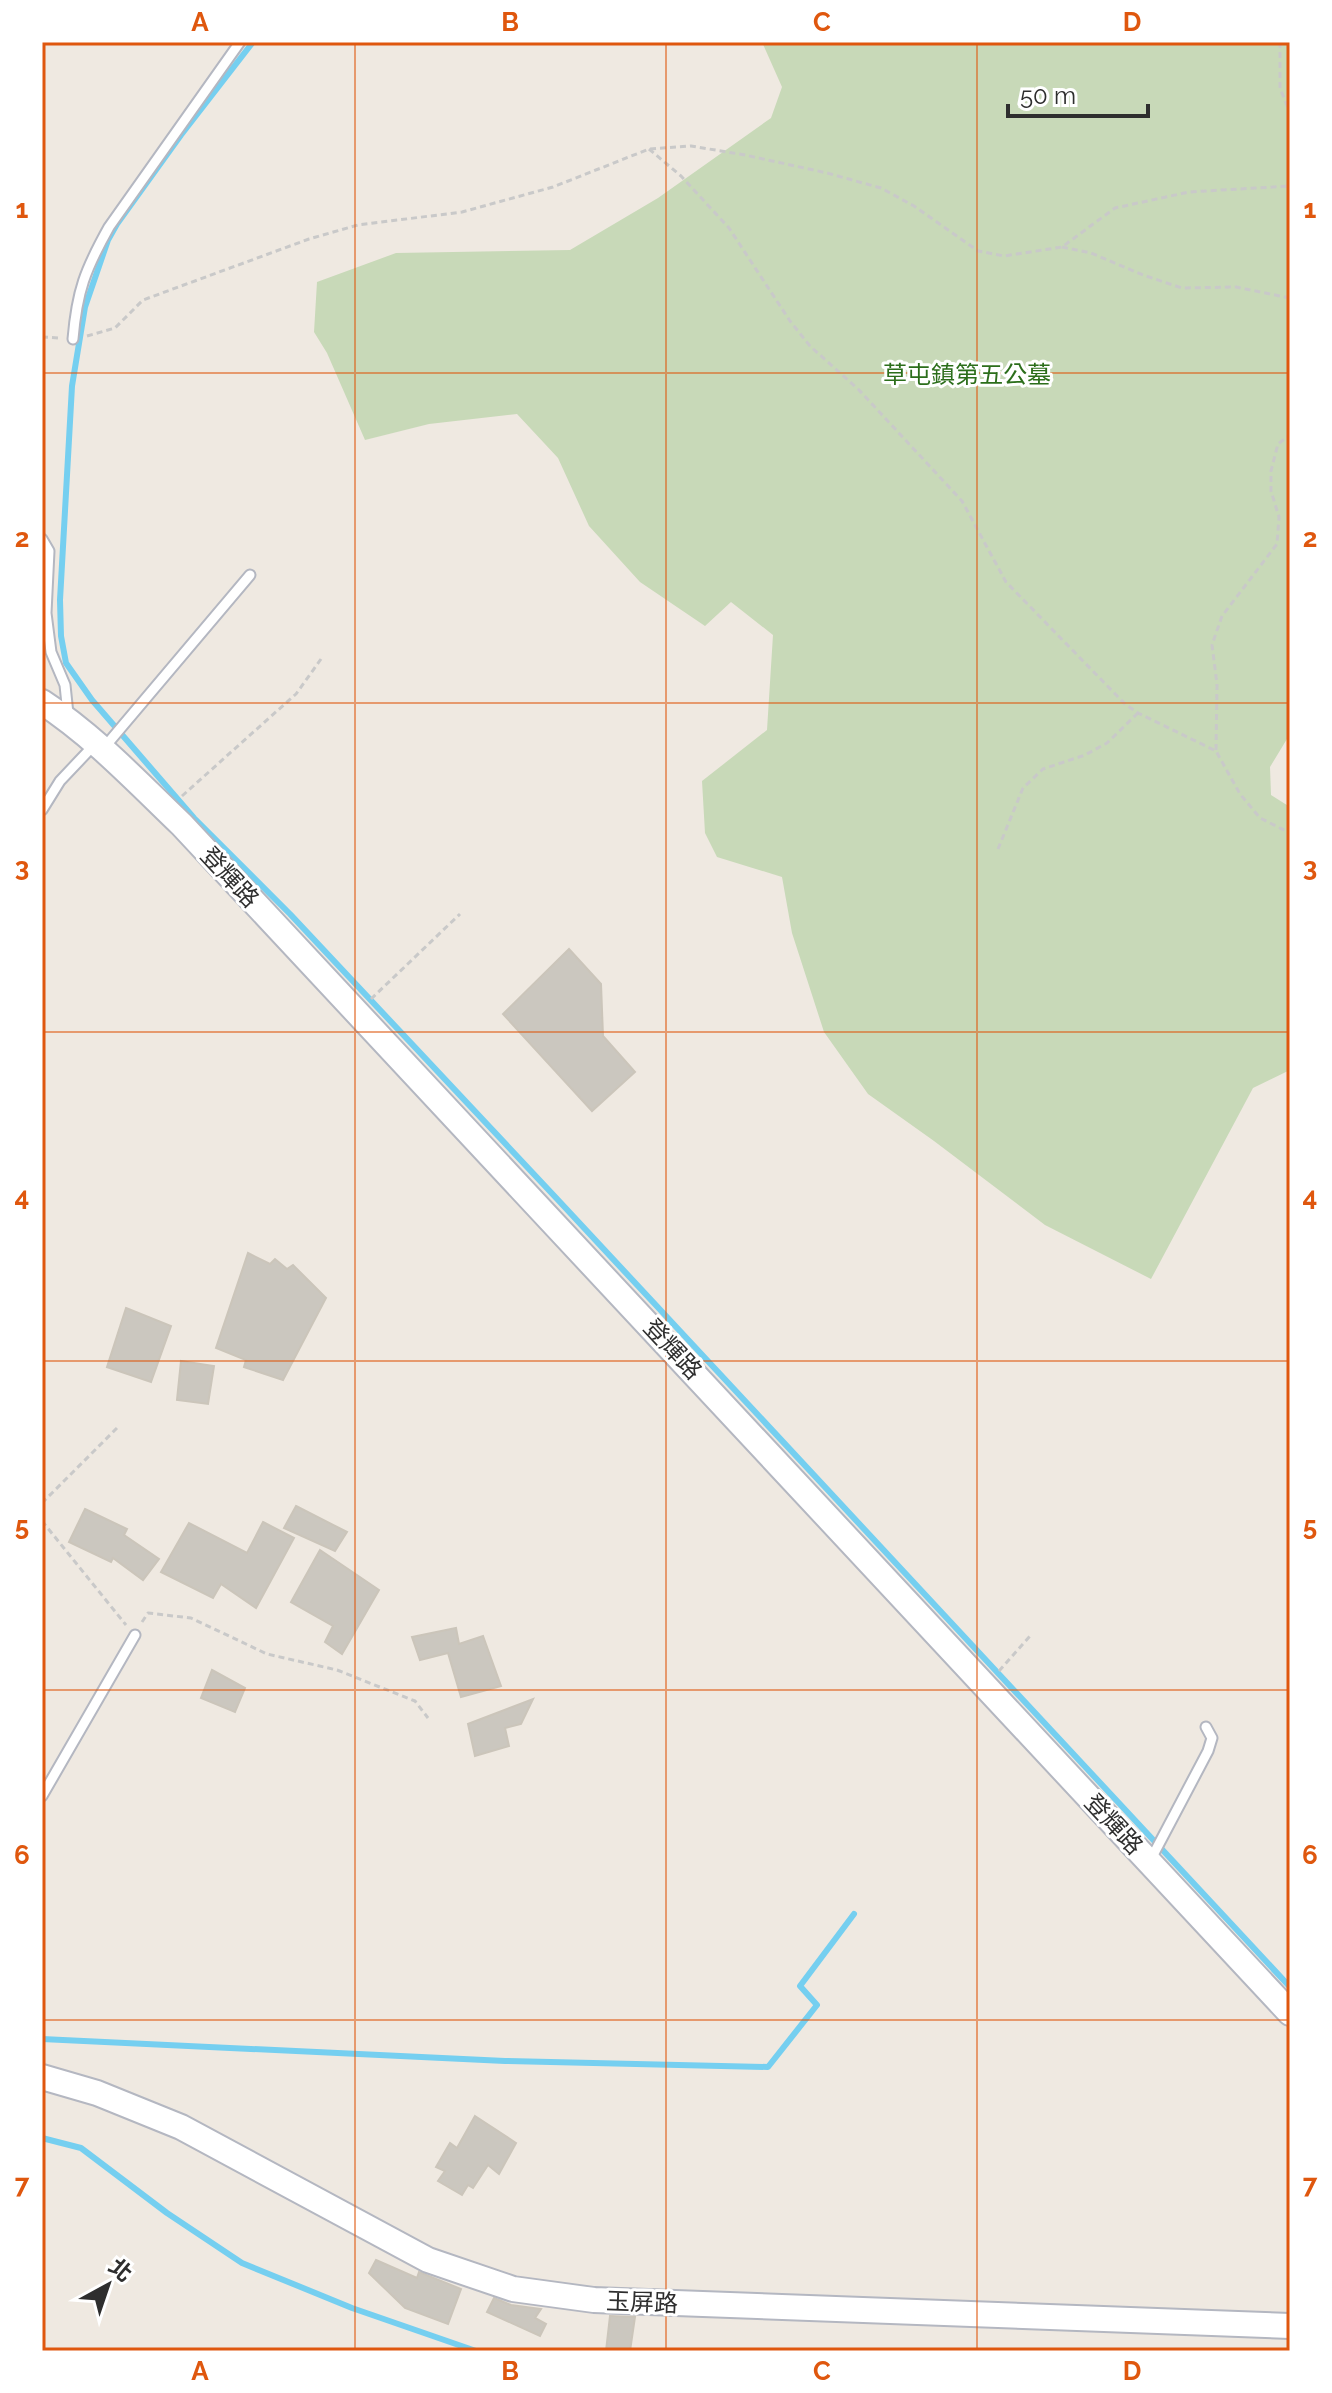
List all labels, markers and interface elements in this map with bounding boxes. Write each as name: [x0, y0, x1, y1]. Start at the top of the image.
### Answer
text: A: [191, 7, 209, 37]
text: B: [501, 7, 519, 37]
text: C: [813, 7, 831, 37]
text: D: [1123, 7, 1141, 37]
scale bar: [1008, 68, 1148, 118]
text: 50 m: [1020, 81, 1076, 110]
text: 1: [16, 194, 29, 224]
text: 1: [1304, 194, 1317, 224]
park label: 草屯鎮第五公墓: [883, 360, 1051, 389]
text: 2: [15, 523, 29, 553]
text: 2: [1303, 523, 1317, 553]
street label: 登輝路: [195, 841, 265, 913]
text: 3: [15, 852, 29, 882]
text: 3: [1303, 852, 1317, 882]
text: 4: [15, 1182, 29, 1212]
text: 4: [1303, 1182, 1317, 1212]
street label: 登輝路: [638, 1313, 708, 1385]
text: 5: [15, 1511, 29, 1541]
text: 5: [1303, 1511, 1317, 1541]
street label: 登輝路: [1079, 1788, 1149, 1860]
text: 6: [14, 1840, 30, 1870]
text: 6: [1302, 1840, 1318, 1870]
text: 7: [15, 2169, 30, 2199]
text: 7: [1303, 2169, 1318, 2199]
north arrow: [68, 2245, 148, 2325]
text: 北: [104, 2253, 138, 2287]
street label: 玉屏路: [606, 2286, 678, 2318]
text: A: [191, 2356, 209, 2386]
text: B: [501, 2356, 519, 2386]
text: C: [813, 2356, 831, 2386]
text: D: [1123, 2356, 1141, 2386]

